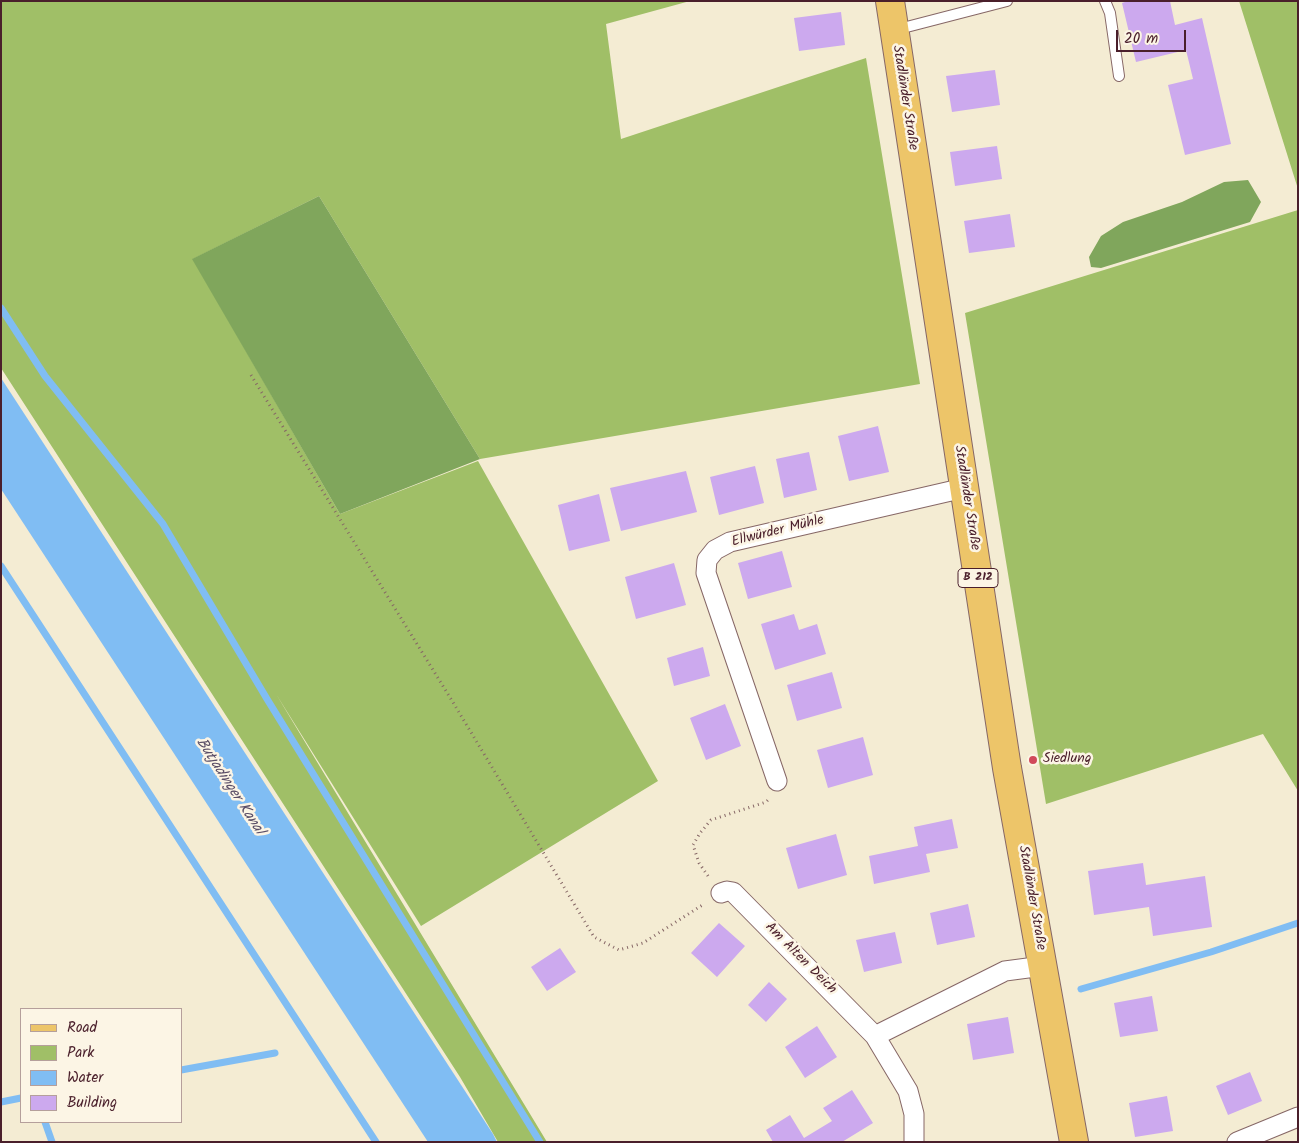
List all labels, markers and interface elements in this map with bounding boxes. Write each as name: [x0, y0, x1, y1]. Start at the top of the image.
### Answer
scale bar: [1119, 20, 1189, 52]
text: 20 m: [1124, 27, 1158, 51]
street label: Stadländer Straße: [887, 44, 921, 152]
street label: Stadländer Straße: [949, 444, 983, 552]
street label: Ellwürder Mühle: [730, 512, 826, 552]
road number: B 212: [958, 568, 998, 588]
water label: Butjadinger Kanal: [191, 735, 267, 839]
place label: Siedlung: [1043, 752, 1091, 768]
marker: Siedlung: [1027, 754, 1039, 766]
street label: Stadländer Straße: [1014, 844, 1048, 952]
street label: Am Alten Deich: [761, 920, 839, 998]
legend: [20, 1008, 182, 1123]
text: Road: [67, 1016, 97, 1040]
text: Park: [67, 1041, 94, 1065]
text: Water: [67, 1066, 103, 1090]
text: Building: [67, 1091, 117, 1115]

